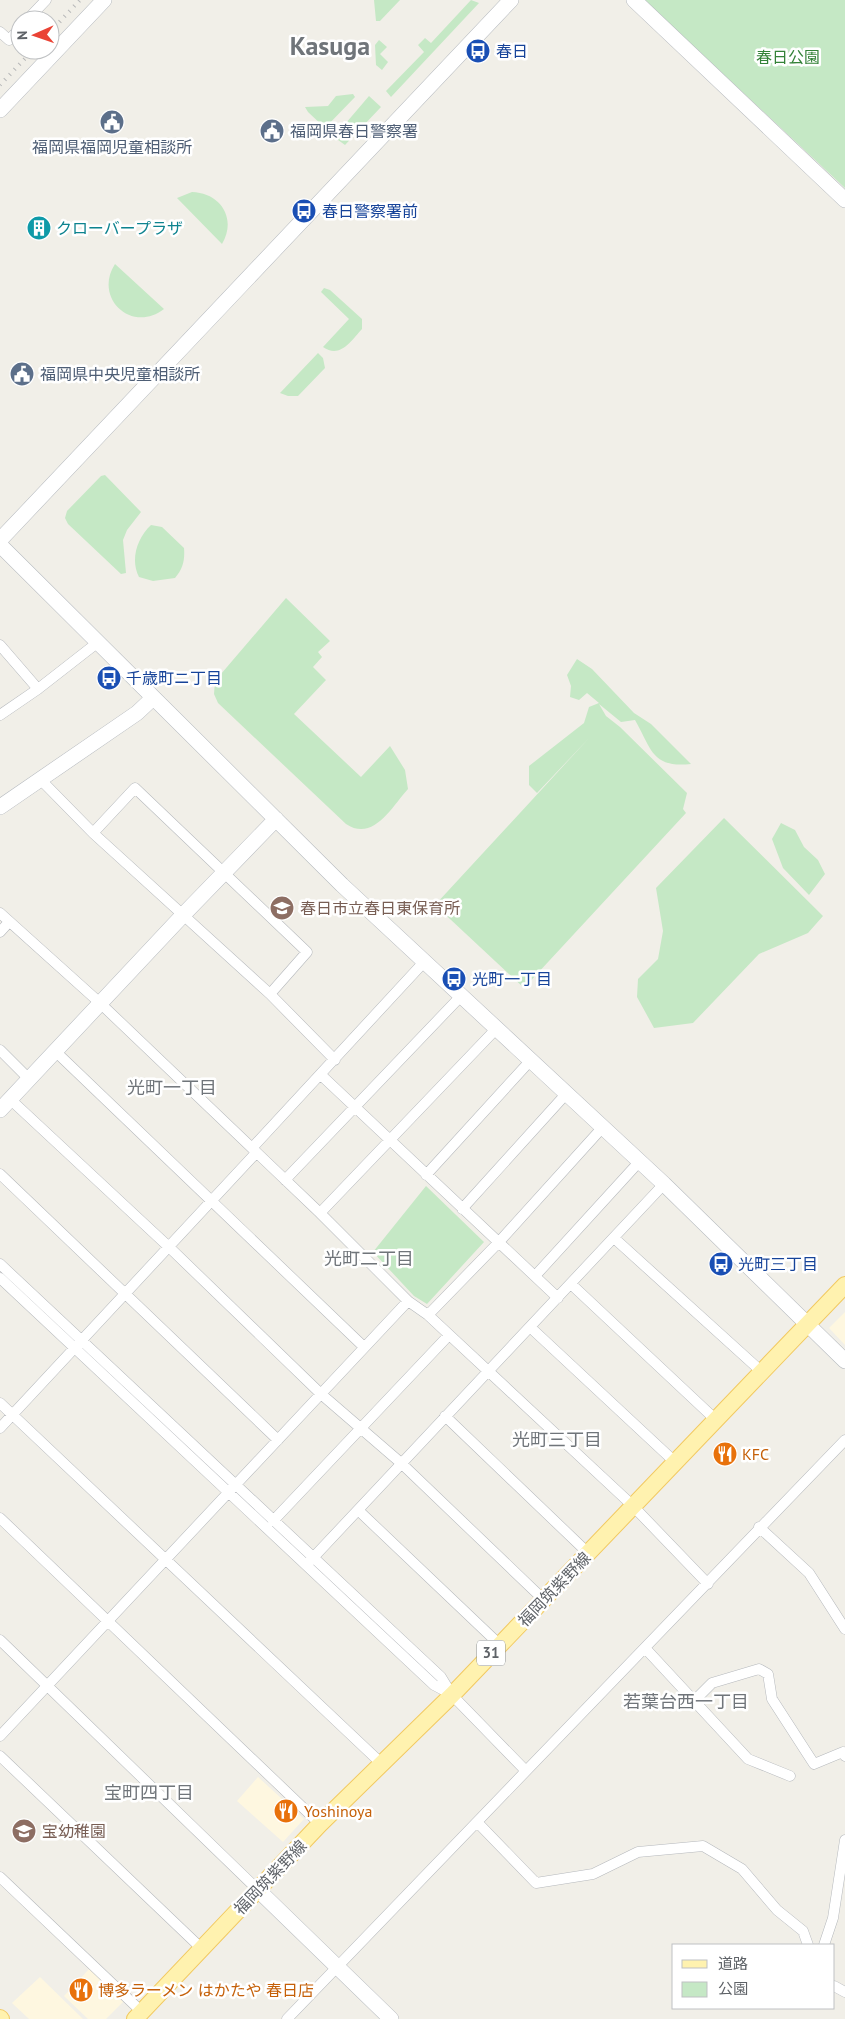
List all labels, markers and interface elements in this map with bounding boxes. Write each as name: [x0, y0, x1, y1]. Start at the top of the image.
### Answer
north arrow: [10, 10, 60, 60]
district label: Kasuga: [290, 29, 370, 62]
text: N: [13, 31, 31, 40]
bus stop icon: 春日: [465, 38, 491, 64]
place label: 春日: [496, 41, 528, 61]
park label: 春日公園: [756, 47, 820, 67]
public building icon: 福岡県福岡児童相談所: [99, 109, 125, 135]
public building icon: 福岡県春日警察署: [259, 118, 285, 144]
place label: 福岡県春日警察署: [290, 121, 418, 141]
place label: 福岡県福岡児童相談所: [32, 137, 192, 157]
bus stop icon: 春日警察署前: [291, 198, 317, 224]
place label: 春日警察署前: [322, 201, 418, 221]
building icon: クローバープラザ: [26, 215, 52, 241]
place label: クローバープラザ: [56, 218, 183, 238]
public building icon: 福岡県中央児童相談所: [9, 361, 35, 387]
place label: 福岡県中央児童相談所: [40, 364, 200, 384]
bus stop icon: 千歳町ニ丁目: [96, 665, 122, 691]
place label: 千歳町ニ丁目: [126, 668, 222, 688]
school or university icon: 春日市立春日東保育所: [269, 895, 295, 921]
place label: 春日市立春日東保育所: [300, 898, 460, 918]
bus stop icon: 光町一丁目: [441, 966, 467, 992]
place label: 光町一丁目: [472, 969, 552, 989]
district label: 光町一丁目: [127, 1076, 217, 1099]
district label: 光町二丁目: [324, 1247, 414, 1270]
bus stop icon: 光町三丁目: [708, 1251, 734, 1277]
place label: 光町三丁目: [738, 1254, 818, 1274]
district label: 光町三丁目: [512, 1428, 602, 1451]
restaurant icon: KFC: [712, 1441, 738, 1467]
place label: KFC: [742, 1444, 769, 1464]
street label: 福岡筑紫野線: [513, 1548, 595, 1630]
road number: 31: [477, 1640, 505, 1666]
district label: 若葉台西一丁目: [623, 1690, 749, 1713]
district label: 宝町四丁目: [104, 1781, 194, 1804]
restaurant icon: Yoshinoya: [273, 1798, 299, 1824]
place label: Yoshinoya: [304, 1801, 372, 1821]
school or university icon: 宝幼稚園: [11, 1818, 37, 1844]
place label: 宝幼稚園: [42, 1821, 106, 1841]
street label: 福岡筑紫野線: [229, 1836, 311, 1918]
legend: [672, 1944, 835, 2009]
text: 道路: [718, 1954, 748, 1973]
restaurant icon: 博多ラーメン はかたや 春日店: [68, 1977, 94, 2003]
text: 公園: [718, 1979, 748, 1998]
place label: 博多ラーメン はかたや 春日店: [98, 1980, 314, 2000]

